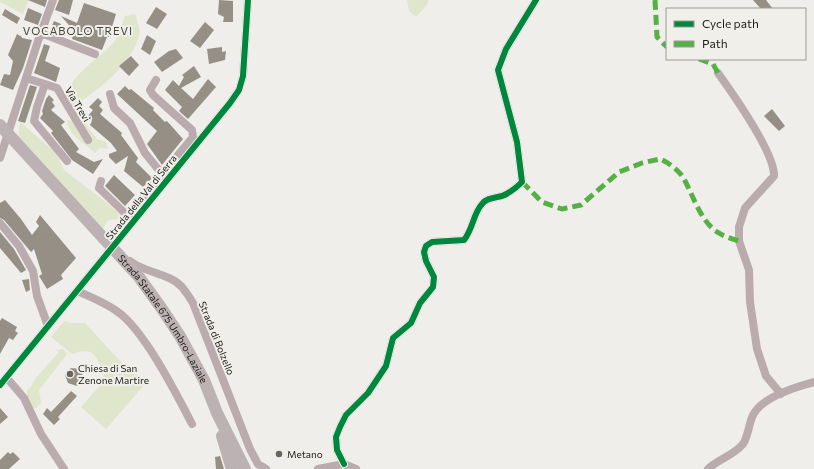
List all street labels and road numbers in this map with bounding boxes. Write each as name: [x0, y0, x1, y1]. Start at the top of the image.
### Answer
street label: Via Trevi: [63, 84, 93, 124]
street label: Strada della Val di Serra: [103, 152, 179, 242]
street label: Strada Statale 675 Umbro-Laziale: [115, 252, 210, 385]
street label: Strada di Bolzello: [197, 299, 237, 377]

